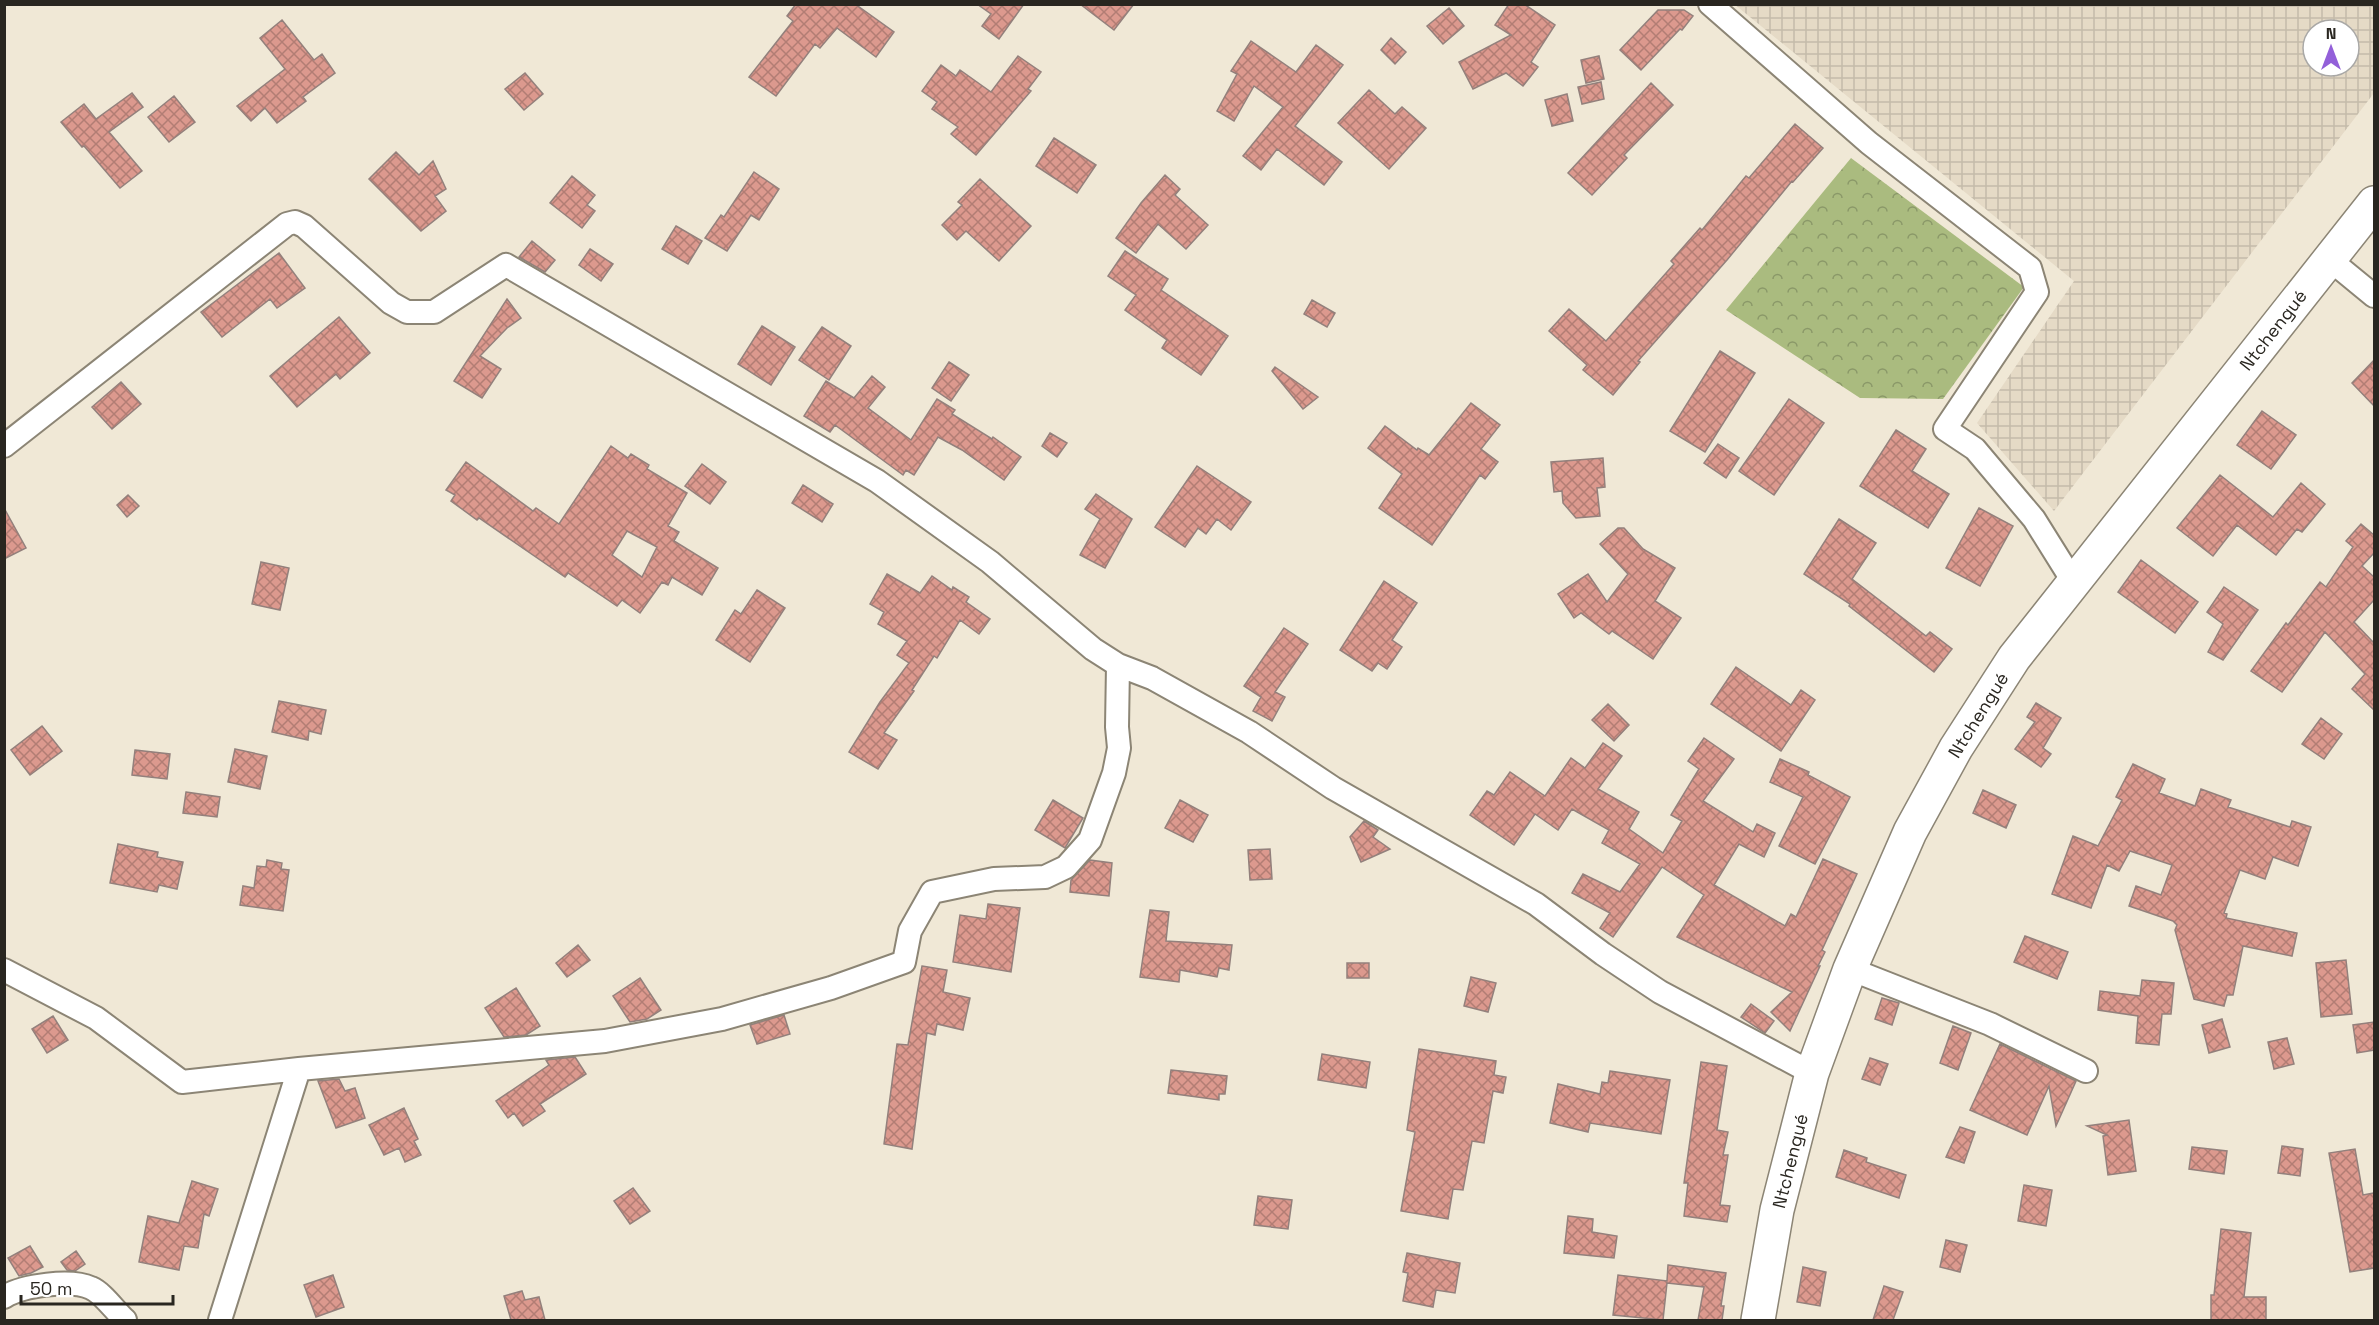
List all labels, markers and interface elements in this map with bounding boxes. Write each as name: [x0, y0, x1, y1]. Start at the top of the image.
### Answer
north arrow: [2301, 18, 2361, 78]
text: N: [2326, 23, 2336, 44]
street label: Ntchengué: [2234, 285, 2312, 375]
street label: Ntchengué: [1943, 668, 2013, 762]
street label: Ntchengué: [1767, 1111, 1813, 1211]
scale bar: [21, 1268, 172, 1306]
text: 50 m: [30, 1277, 72, 1300]

